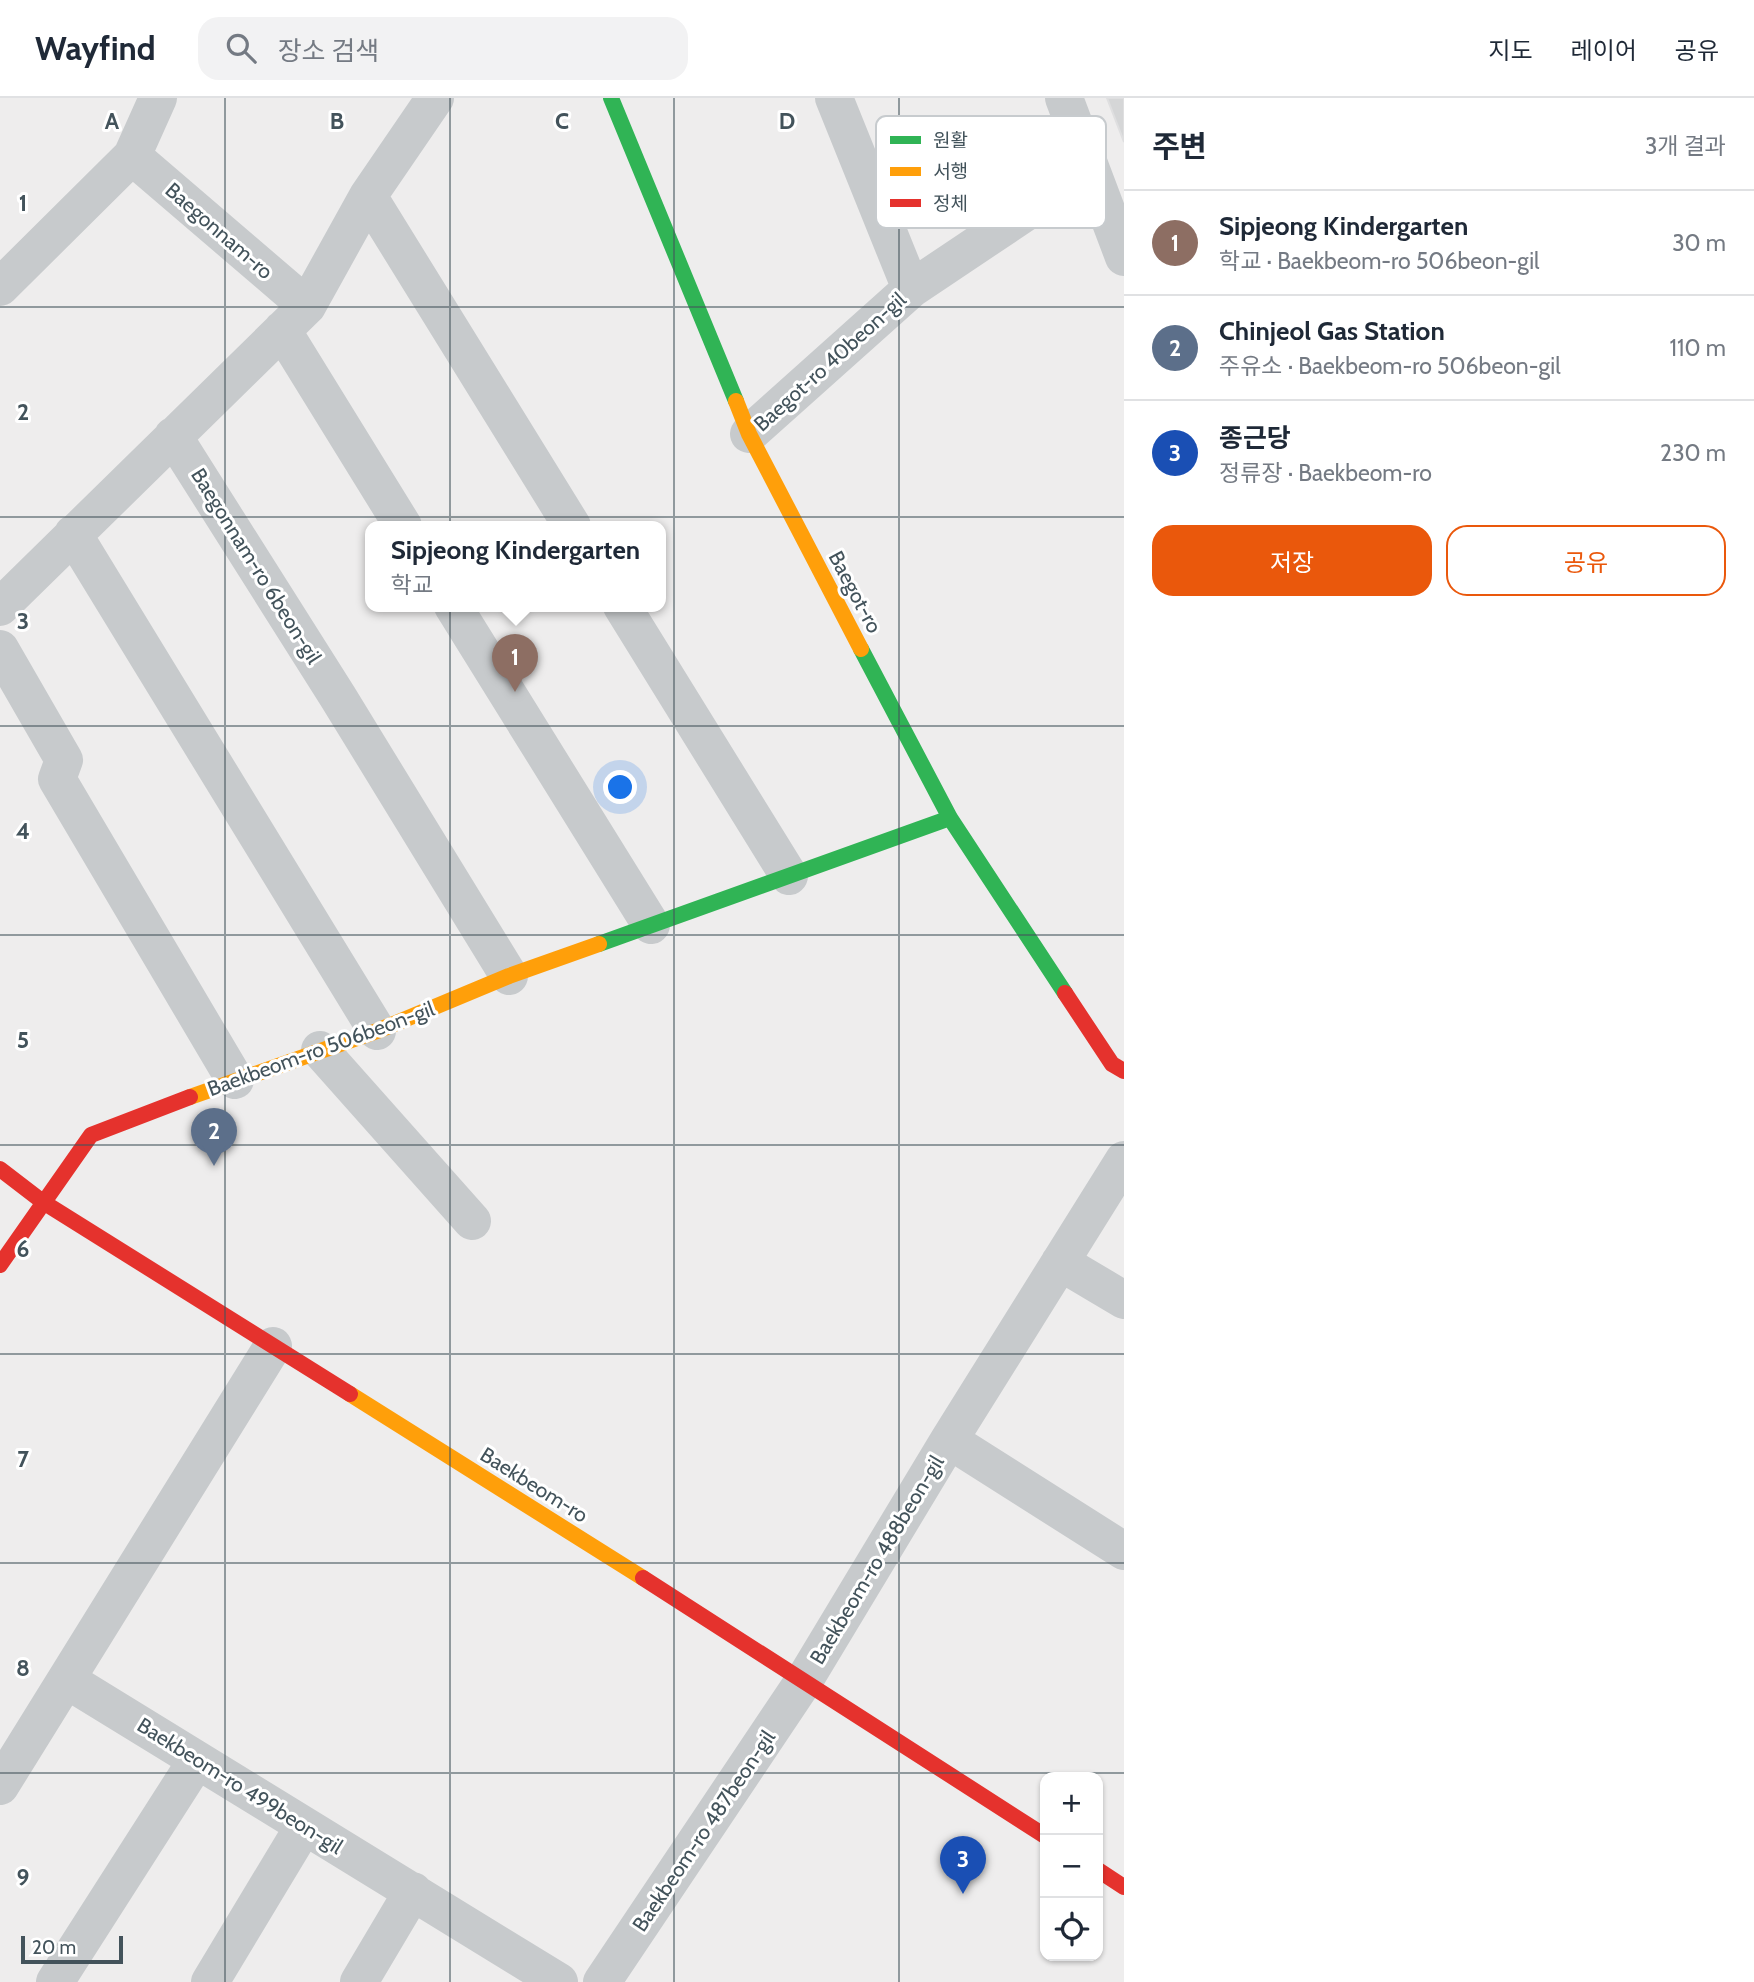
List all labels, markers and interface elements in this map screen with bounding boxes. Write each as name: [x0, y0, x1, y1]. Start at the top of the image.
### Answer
search box: [198, 17, 688, 80]
text: Wayfind: [35, 28, 156, 68]
icon: search: [222, 29, 260, 67]
text: 장소 검색: [278, 35, 379, 67]
text: 지도: [1488, 36, 1533, 65]
text: 레이어: [1571, 36, 1637, 65]
text: 공유: [1675, 36, 1719, 65]
text: A: [105, 107, 120, 135]
text: B: [330, 107, 344, 135]
text: C: [555, 107, 569, 135]
text: D: [779, 107, 795, 135]
legend: [876, 116, 1106, 228]
text: 주변: [1152, 128, 1207, 165]
text: 원활: [933, 129, 968, 152]
text: 3개 결과: [1645, 132, 1726, 160]
text: 서행: [933, 160, 968, 183]
street label: Baegonnam-ro: [160, 177, 278, 284]
text: 1: [19, 189, 27, 217]
text: 정체: [933, 192, 968, 215]
text: Sipjeong Kindergarten: [1219, 210, 1468, 242]
text: 1: [1171, 229, 1179, 257]
text: 30 m: [1672, 229, 1726, 257]
text: 학교 · Baekbeom-ro 506beon-gil: [1219, 247, 1539, 275]
street label: Baegot-ro 40beon-gil: [749, 287, 911, 436]
text: Chinjeol Gas Station: [1219, 315, 1445, 347]
text: 2: [1169, 334, 1181, 362]
text: 110 m: [1670, 334, 1726, 362]
text: 주유소 · Baekbeom-ro 506beon-gil: [1219, 352, 1561, 380]
text: 2: [17, 398, 29, 426]
text: 종근당: [1219, 422, 1291, 454]
text: 3: [1169, 439, 1181, 467]
text: 230 m: [1660, 439, 1726, 467]
text: 정류장 · Baekbeom-ro: [1219, 459, 1432, 487]
street label: Baegonnam-ro 6beon-gil: [186, 463, 327, 668]
popup: [365, 521, 666, 612]
button: 저장: [1152, 525, 1432, 596]
button: 공유: [1446, 525, 1726, 596]
text: Sipjeong Kindergarten: [391, 534, 640, 566]
street label: Baegot-ro: [823, 547, 887, 637]
text: 학교: [391, 571, 433, 599]
text: 3: [17, 607, 29, 635]
pin: 1: [492, 634, 538, 692]
your location: [603, 770, 637, 804]
text: 4: [16, 817, 30, 845]
street label: Baekbeom-ro 506beon-gil: [204, 996, 438, 1101]
text: 5: [17, 1026, 29, 1054]
pin: 2: [191, 1108, 237, 1166]
text: 6: [17, 1235, 29, 1263]
street label: Baekbeom-ro: [476, 1442, 593, 1527]
text: 7: [17, 1445, 29, 1473]
street label: Baekbeom-ro 488beon-gil: [804, 1451, 949, 1669]
text: 8: [16, 1654, 30, 1682]
street label: Baekbeom-ro 499beon-gil: [133, 1712, 348, 1859]
street label: Baekbeom-ro 487beon-gil: [627, 1725, 780, 1936]
map controls: [1040, 1772, 1103, 1961]
button: +: [1040, 1772, 1103, 1835]
button: −: [1040, 1835, 1103, 1898]
pin: 3: [940, 1836, 986, 1894]
text: 9: [17, 1863, 29, 1891]
button: locate: [1040, 1898, 1103, 1961]
scale bar: [21, 1933, 122, 1965]
text: 20 m: [32, 1936, 76, 1959]

